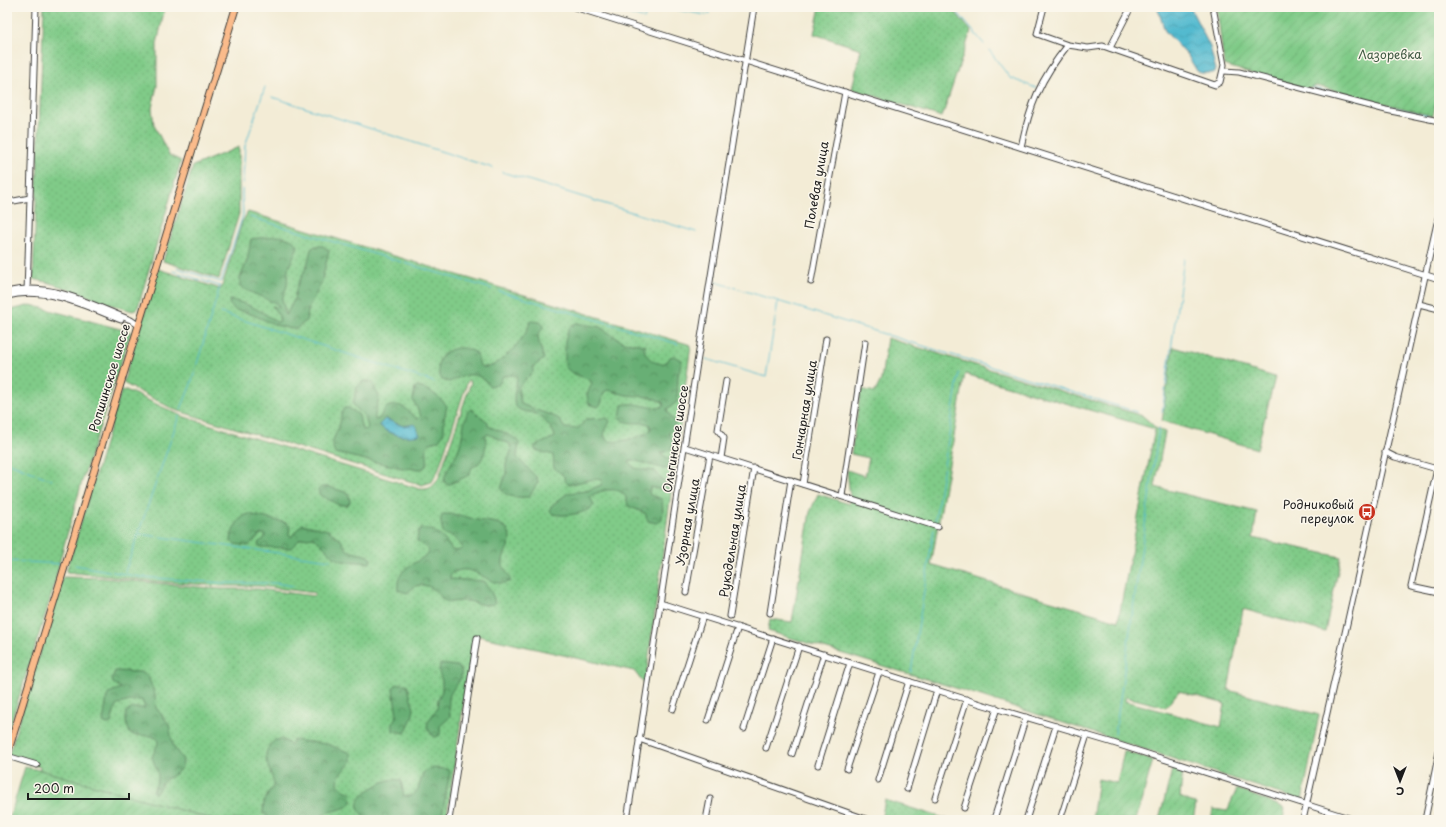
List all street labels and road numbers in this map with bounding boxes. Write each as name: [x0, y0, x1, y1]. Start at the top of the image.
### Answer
street label: Полевая улица: [799, 139, 833, 230]
street label: Ропшинское шоссе: [84, 321, 134, 434]
street label: Гончарная улица: [787, 358, 821, 461]
street label: Ольгинское шоссе: [658, 384, 692, 494]
street label: Узорная улица: [671, 477, 704, 567]
street label: Рукодельная улица: [714, 483, 750, 599]

